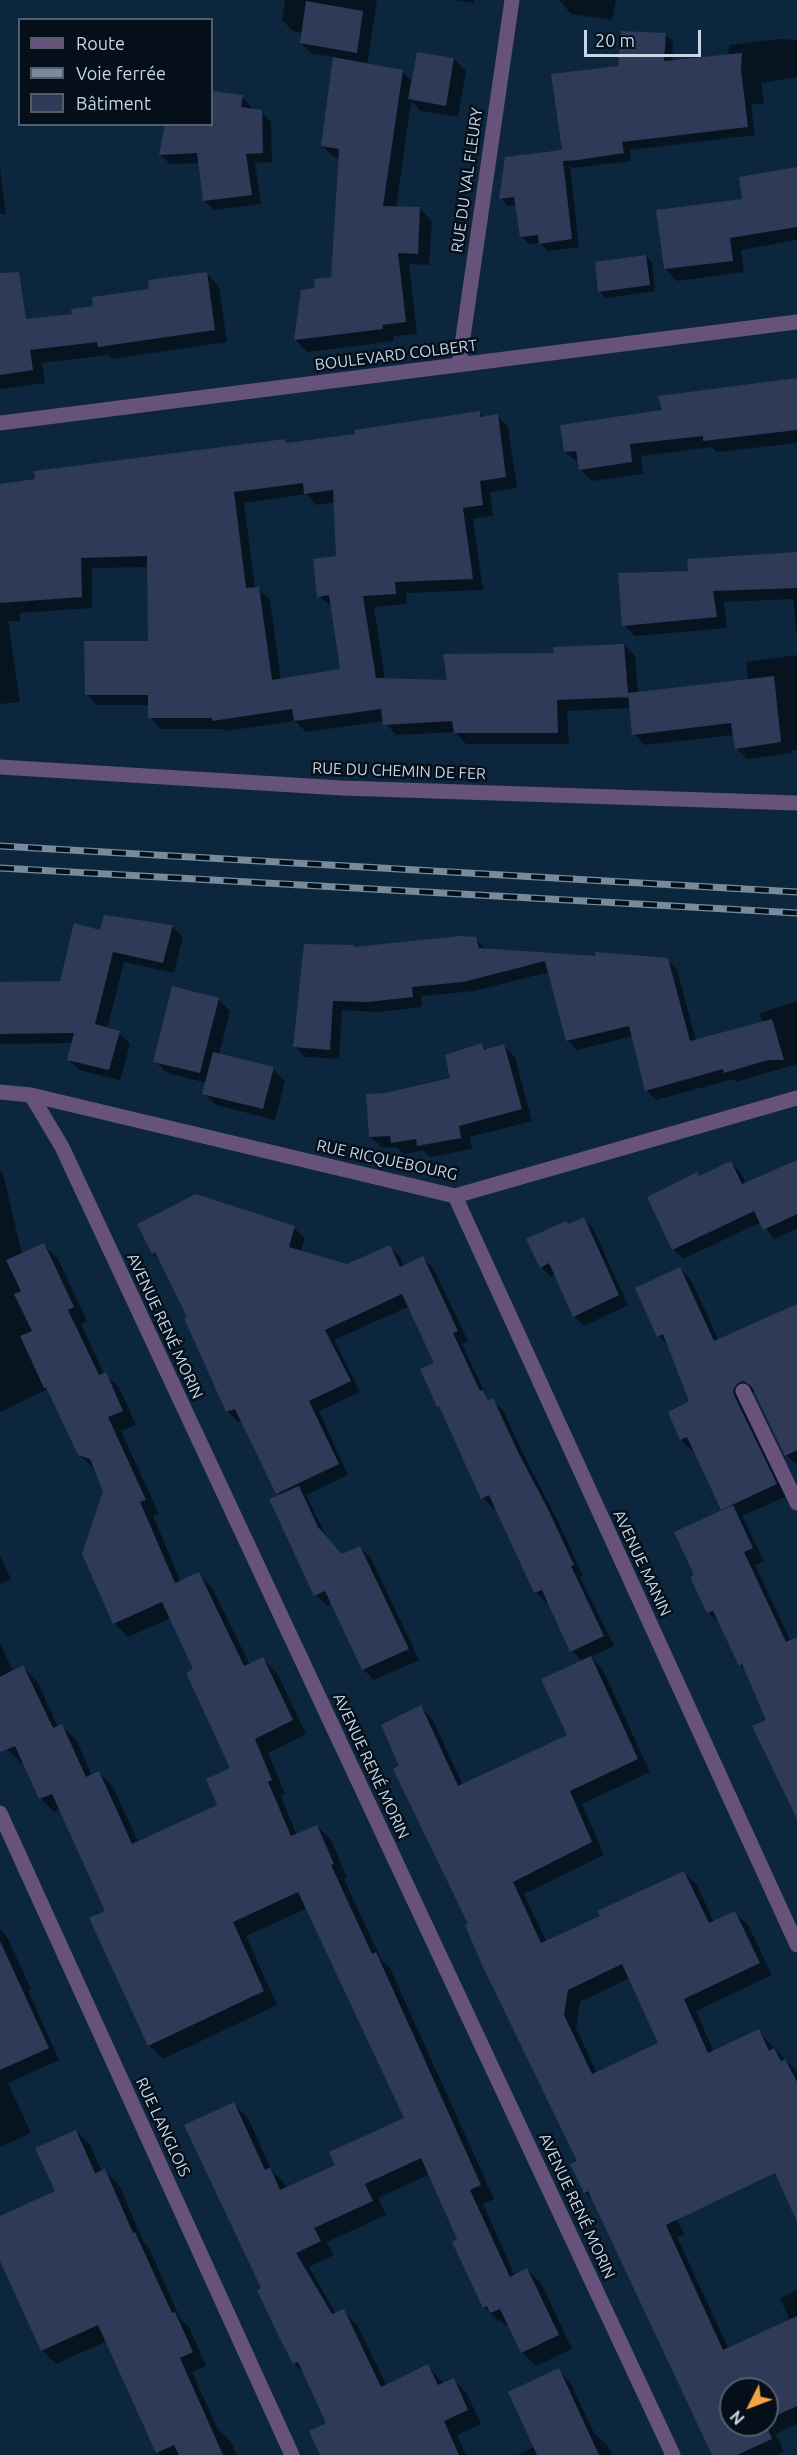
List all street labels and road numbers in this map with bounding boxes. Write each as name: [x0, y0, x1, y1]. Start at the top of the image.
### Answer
street label: RUE DU VAL FLEURY: [447, 106, 487, 254]
street label: BOULEVARD COLBERT: [314, 336, 478, 374]
street label: RUE DU CHEMIN DE FER: [312, 758, 486, 784]
street label: RUE RICQUEBOURG: [315, 1136, 459, 1184]
street label: AVENUE RENÉ MORIN: [123, 1250, 207, 1402]
street label: AVENUE MANIN: [609, 1507, 675, 1619]
street label: AVENUE RENÉ MORIN: [329, 1690, 413, 1842]
street label: RUE LANGLOIS: [132, 2074, 194, 2180]
street label: AVENUE RENÉ MORIN: [535, 2130, 619, 2282]

